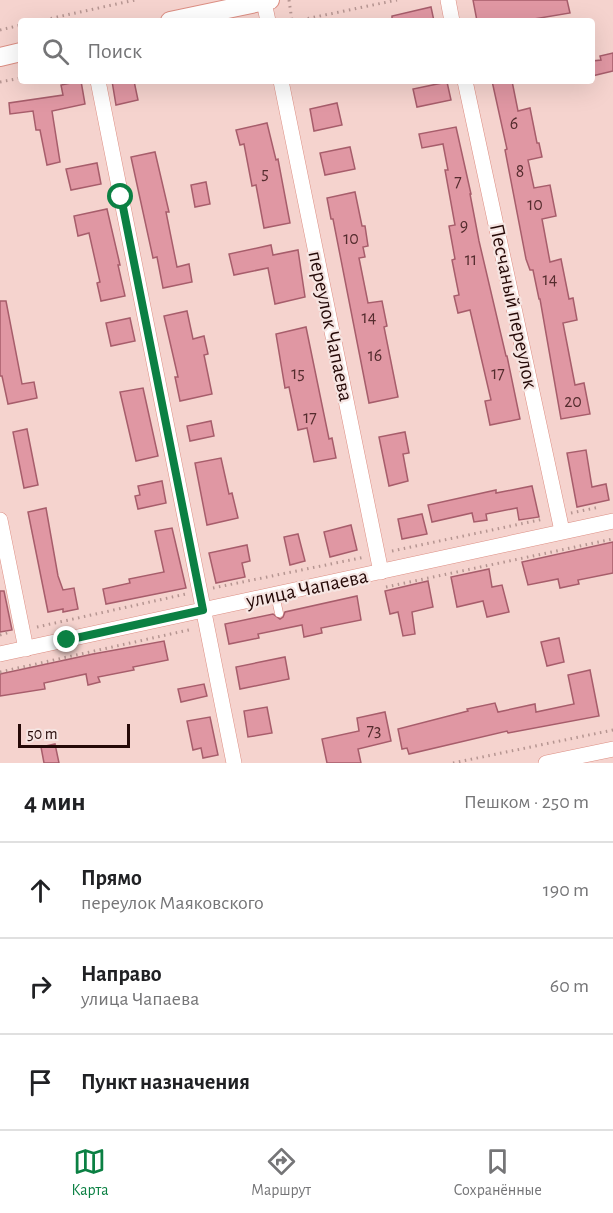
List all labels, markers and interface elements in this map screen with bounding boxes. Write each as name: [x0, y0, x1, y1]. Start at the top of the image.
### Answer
search box: [18, 18, 595, 84]
icon: search: [39, 35, 72, 68]
text: Поиск: [87, 40, 142, 62]
house number: 6: [510, 115, 518, 133]
house number: 8: [516, 163, 524, 181]
house number: 5: [261, 165, 269, 183]
house number: 7: [454, 173, 462, 191]
route start: [107, 183, 133, 209]
house number: 10: [527, 196, 543, 214]
house number: 9: [460, 217, 468, 235]
street label: Песчаный переулок: [486, 222, 541, 391]
house number: 10: [343, 230, 359, 248]
street label: переулок Чапаева: [304, 249, 357, 404]
house number: 11: [465, 251, 477, 269]
house number: 14: [543, 271, 558, 289]
house number: 14: [362, 309, 377, 327]
house number: 16: [368, 347, 382, 365]
house number: 15: [291, 365, 305, 383]
house number: 17: [491, 365, 505, 383]
house number: 20: [564, 393, 582, 411]
house number: 17: [303, 409, 317, 427]
street label: улица Чапаева: [243, 565, 370, 612]
route end: [53, 626, 79, 652]
scale bar: [18, 721, 130, 748]
house number: 73: [367, 722, 381, 740]
text: 50 m: [27, 726, 58, 742]
text: 4 мин: [24, 789, 86, 815]
text: Пешком · 250 m: [464, 792, 589, 812]
text: Прямо: [81, 867, 142, 889]
icon: ahead: [24, 874, 57, 907]
text: 190 m: [543, 880, 589, 900]
text: переулок Маяковского: [81, 893, 264, 913]
text: Направо: [81, 963, 162, 985]
icon: right: [24, 970, 57, 1003]
text: 60 m: [550, 976, 589, 996]
text: улица Чапаева: [81, 989, 199, 1009]
icon: arrive: [24, 1066, 57, 1099]
text: Пункт назначения: [81, 1071, 250, 1093]
tab: Карта: [71, 1145, 109, 1200]
tab: Маршрут: [251, 1145, 311, 1200]
tab: Сохранённые: [453, 1145, 542, 1200]

